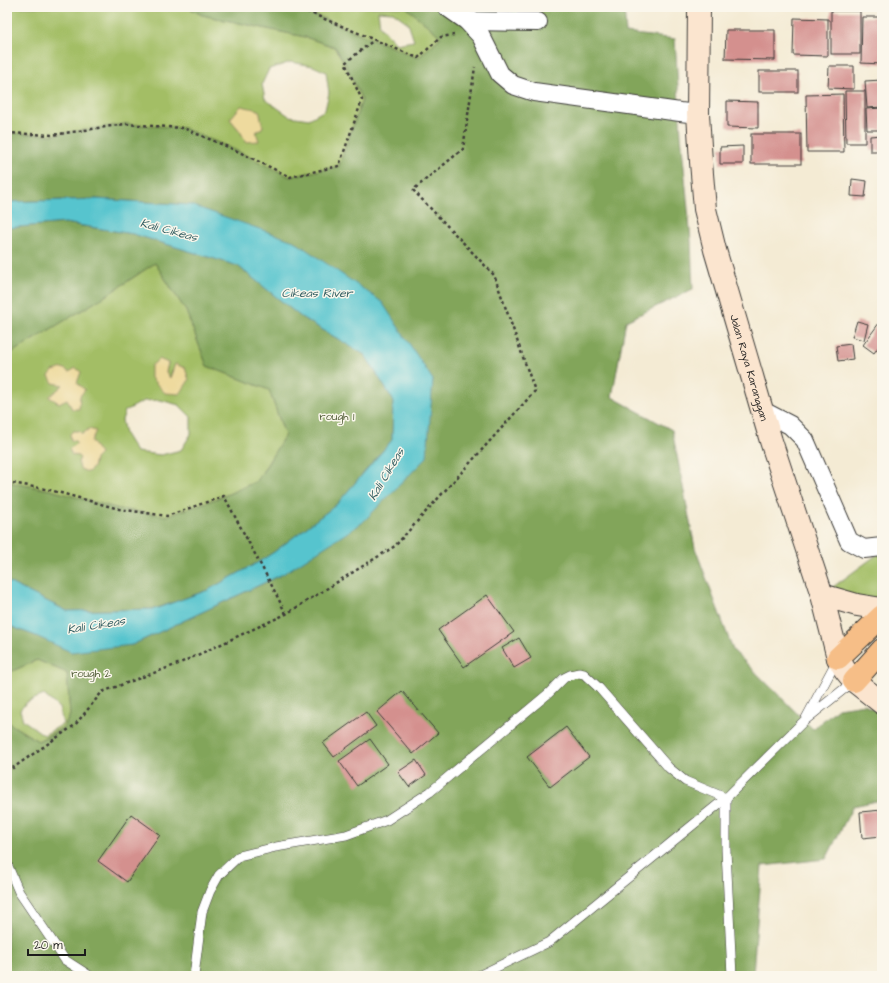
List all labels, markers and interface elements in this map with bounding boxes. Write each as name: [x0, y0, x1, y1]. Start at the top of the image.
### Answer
water label: Kali Cikeas: [139, 215, 200, 246]
water label: Cikeas River: [282, 285, 354, 302]
street label: Jalan Raya Karanggan: [726, 313, 772, 423]
park label: rough 1: [320, 409, 355, 425]
water label: Kali Cikeas: [364, 444, 409, 504]
water label: Kali Cikeas: [66, 612, 127, 638]
park label: rough 2: [71, 666, 112, 682]
scale bar: [28, 931, 85, 957]
text: 20 m: [34, 937, 63, 954]

